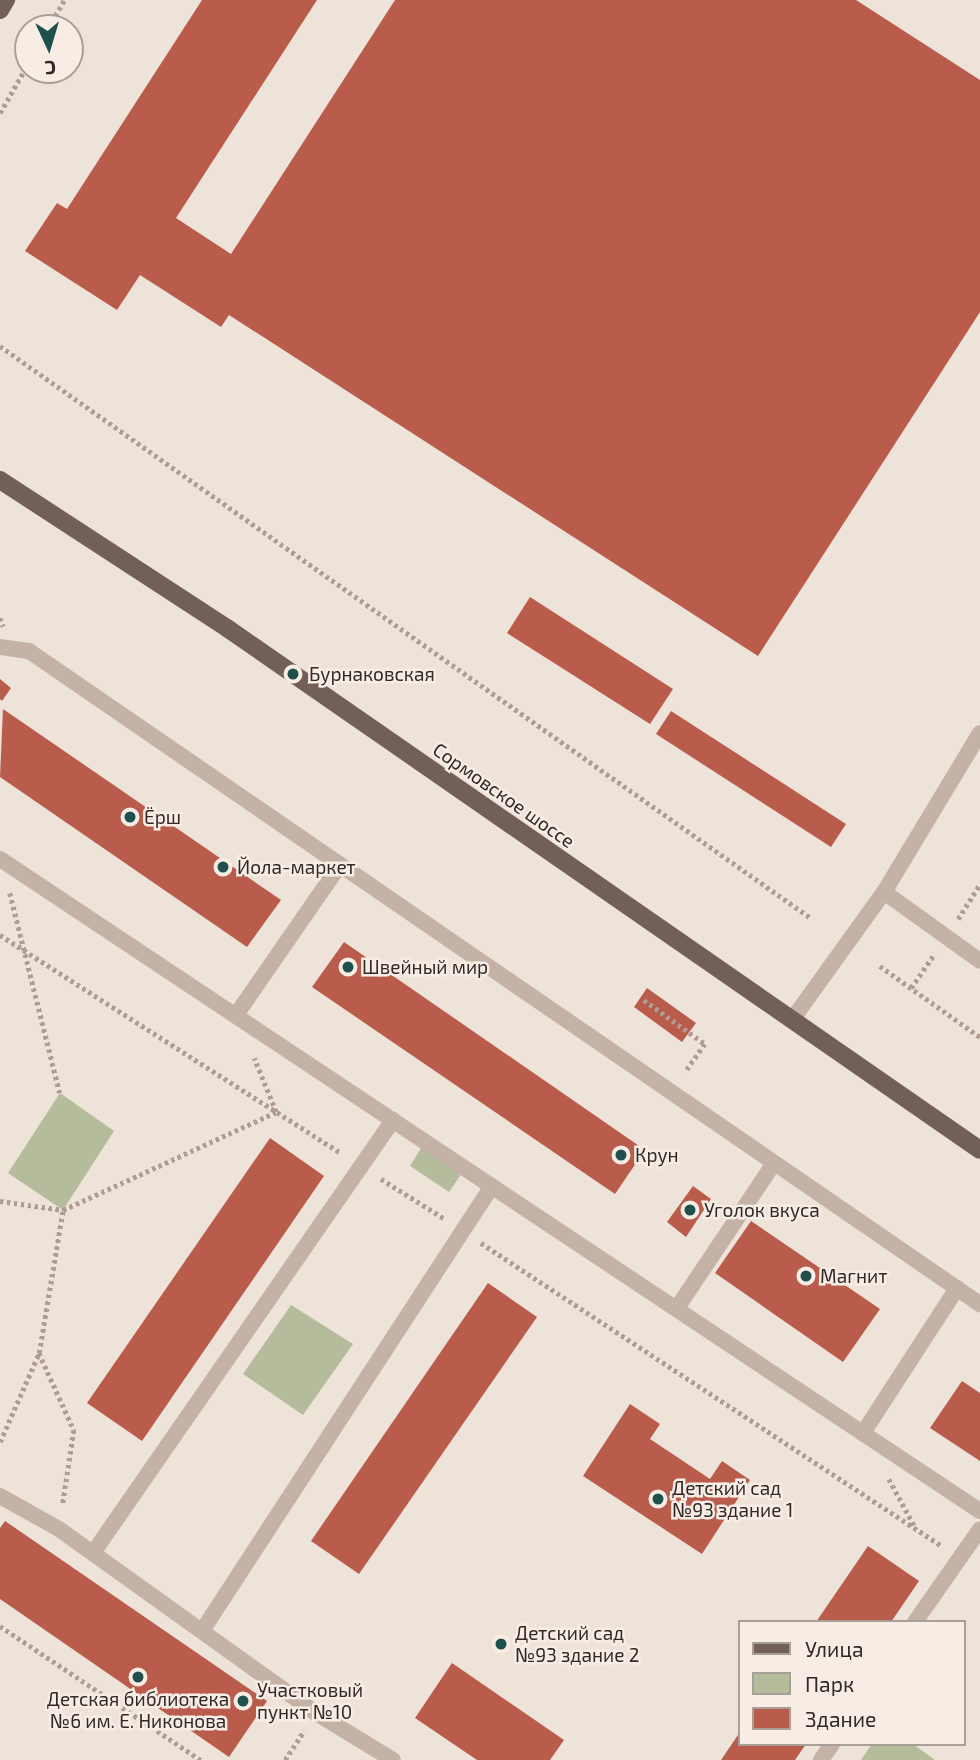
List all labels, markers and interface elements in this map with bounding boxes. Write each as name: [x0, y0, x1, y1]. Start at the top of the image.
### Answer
north arrow: [14, 14, 84, 84]
text: С: [44, 57, 57, 80]
place label: Бурнаковская: [309, 663, 435, 685]
marker: Бурнаковская: [283, 664, 303, 684]
street label: Сормовское шоссе: [429, 738, 579, 852]
place label: Ёрш: [144, 806, 181, 828]
marker: Ёрш: [122, 809, 138, 825]
place label: Йола-маркет: [237, 856, 356, 878]
marker: Йола-маркет: [215, 859, 231, 875]
place label: Швейный мир: [362, 956, 488, 978]
marker: Швейный мир: [340, 959, 356, 975]
place label: Крун: [635, 1144, 679, 1166]
marker: Крун: [613, 1147, 629, 1163]
place label: Уголок вкуса: [704, 1199, 820, 1221]
marker: Уголок вкуса: [682, 1202, 698, 1218]
place label: Магнит: [820, 1265, 887, 1287]
marker: Магнит: [798, 1268, 814, 1284]
place label: Детский сад №93 здание 1: [672, 1477, 793, 1521]
marker: Детский сад №93 здание 1: [650, 1491, 666, 1507]
legend: [738, 1620, 966, 1746]
place label: Детский сад №93 здание 2: [515, 1622, 639, 1666]
marker: Детский сад №93 здание 2: [493, 1636, 509, 1652]
text: Улица: [805, 1636, 864, 1661]
marker: Детская библиотека №6 им. Е. Никонова: [130, 1669, 146, 1685]
text: Парк: [805, 1671, 854, 1696]
place label: Участковый пункт №10: [257, 1679, 363, 1723]
place label: Детская библиотека №6 им. Е. Никонова: [47, 1688, 229, 1732]
marker: Участковый пункт №10: [235, 1693, 251, 1709]
text: Здание: [805, 1706, 876, 1731]

